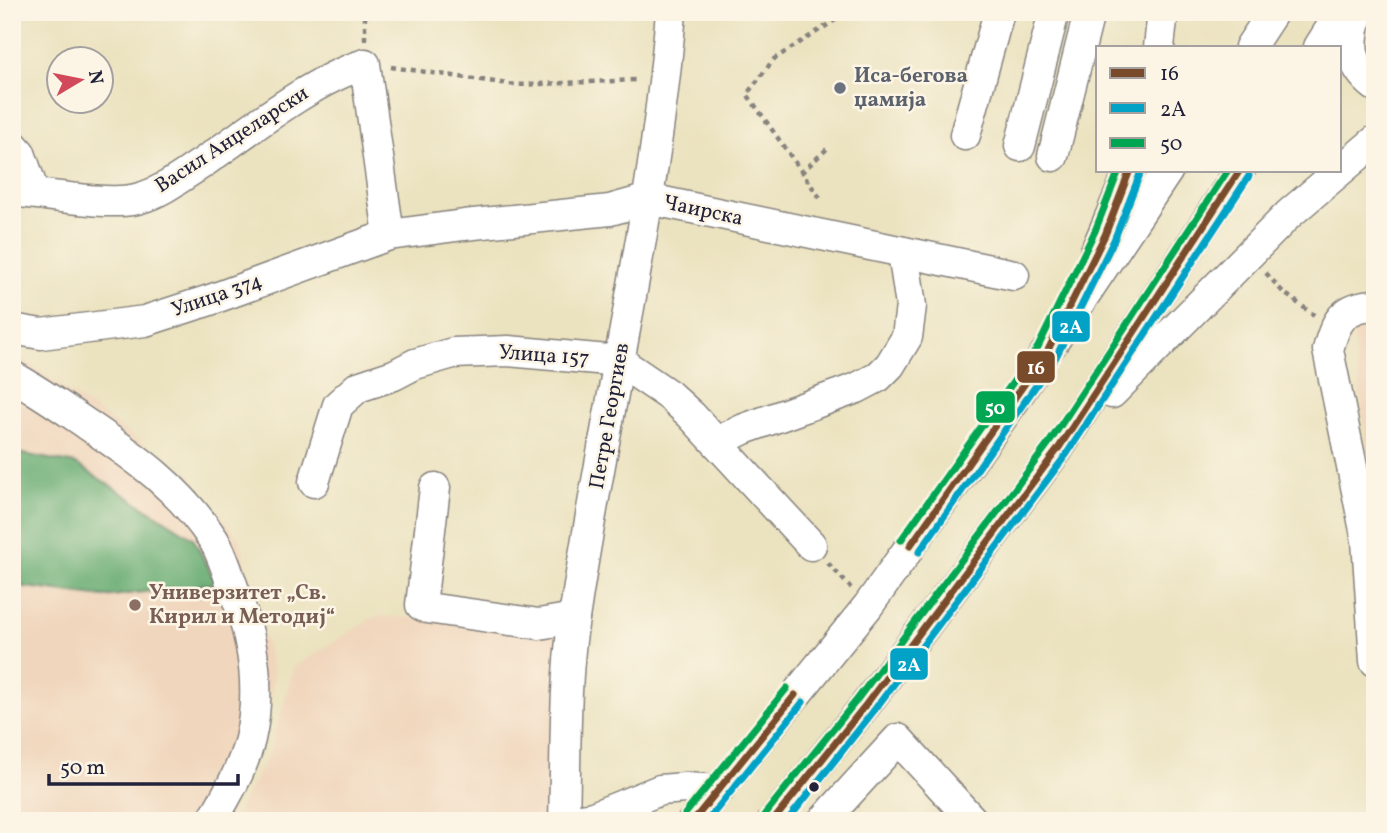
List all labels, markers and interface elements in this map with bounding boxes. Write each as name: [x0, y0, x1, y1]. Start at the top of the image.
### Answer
north arrow: [46, 46, 116, 116]
legend: [1096, 46, 1342, 172]
text: 16: [1160, 60, 1179, 89]
place label: Иса-бегова џамија: [854, 62, 968, 115]
text: N: [81, 68, 109, 87]
street label: Васил Анџеларски: [150, 79, 315, 201]
marker: Иса-бегова џамија: [832, 80, 848, 96]
text: 2A: [1160, 96, 1186, 125]
text: 50: [1160, 130, 1182, 159]
street label: Чаирска: [660, 188, 746, 234]
street label: Улица 374: [168, 267, 266, 325]
line badge: 2A: [1051, 310, 1091, 343]
text: 2A: [1059, 315, 1083, 341]
street label: Улица 157: [498, 338, 590, 374]
street label: Петре Георгиев: [583, 341, 637, 491]
line badge: 16: [1016, 350, 1056, 384]
text: 16: [1027, 356, 1045, 382]
line badge: 50: [975, 390, 1016, 424]
text: 50: [985, 396, 1006, 422]
place label: Универзитет „Св. Кирил и Методиј“: [149, 579, 335, 632]
marker: Универзитет „Св. Кирил и Методиј“: [127, 597, 143, 613]
line badge: 2A: [889, 647, 929, 681]
text: 2A: [897, 653, 921, 679]
scale bar: [49, 742, 238, 786]
text: 50 m: [60, 754, 105, 783]
unlabelled marker: [807, 780, 821, 794]

